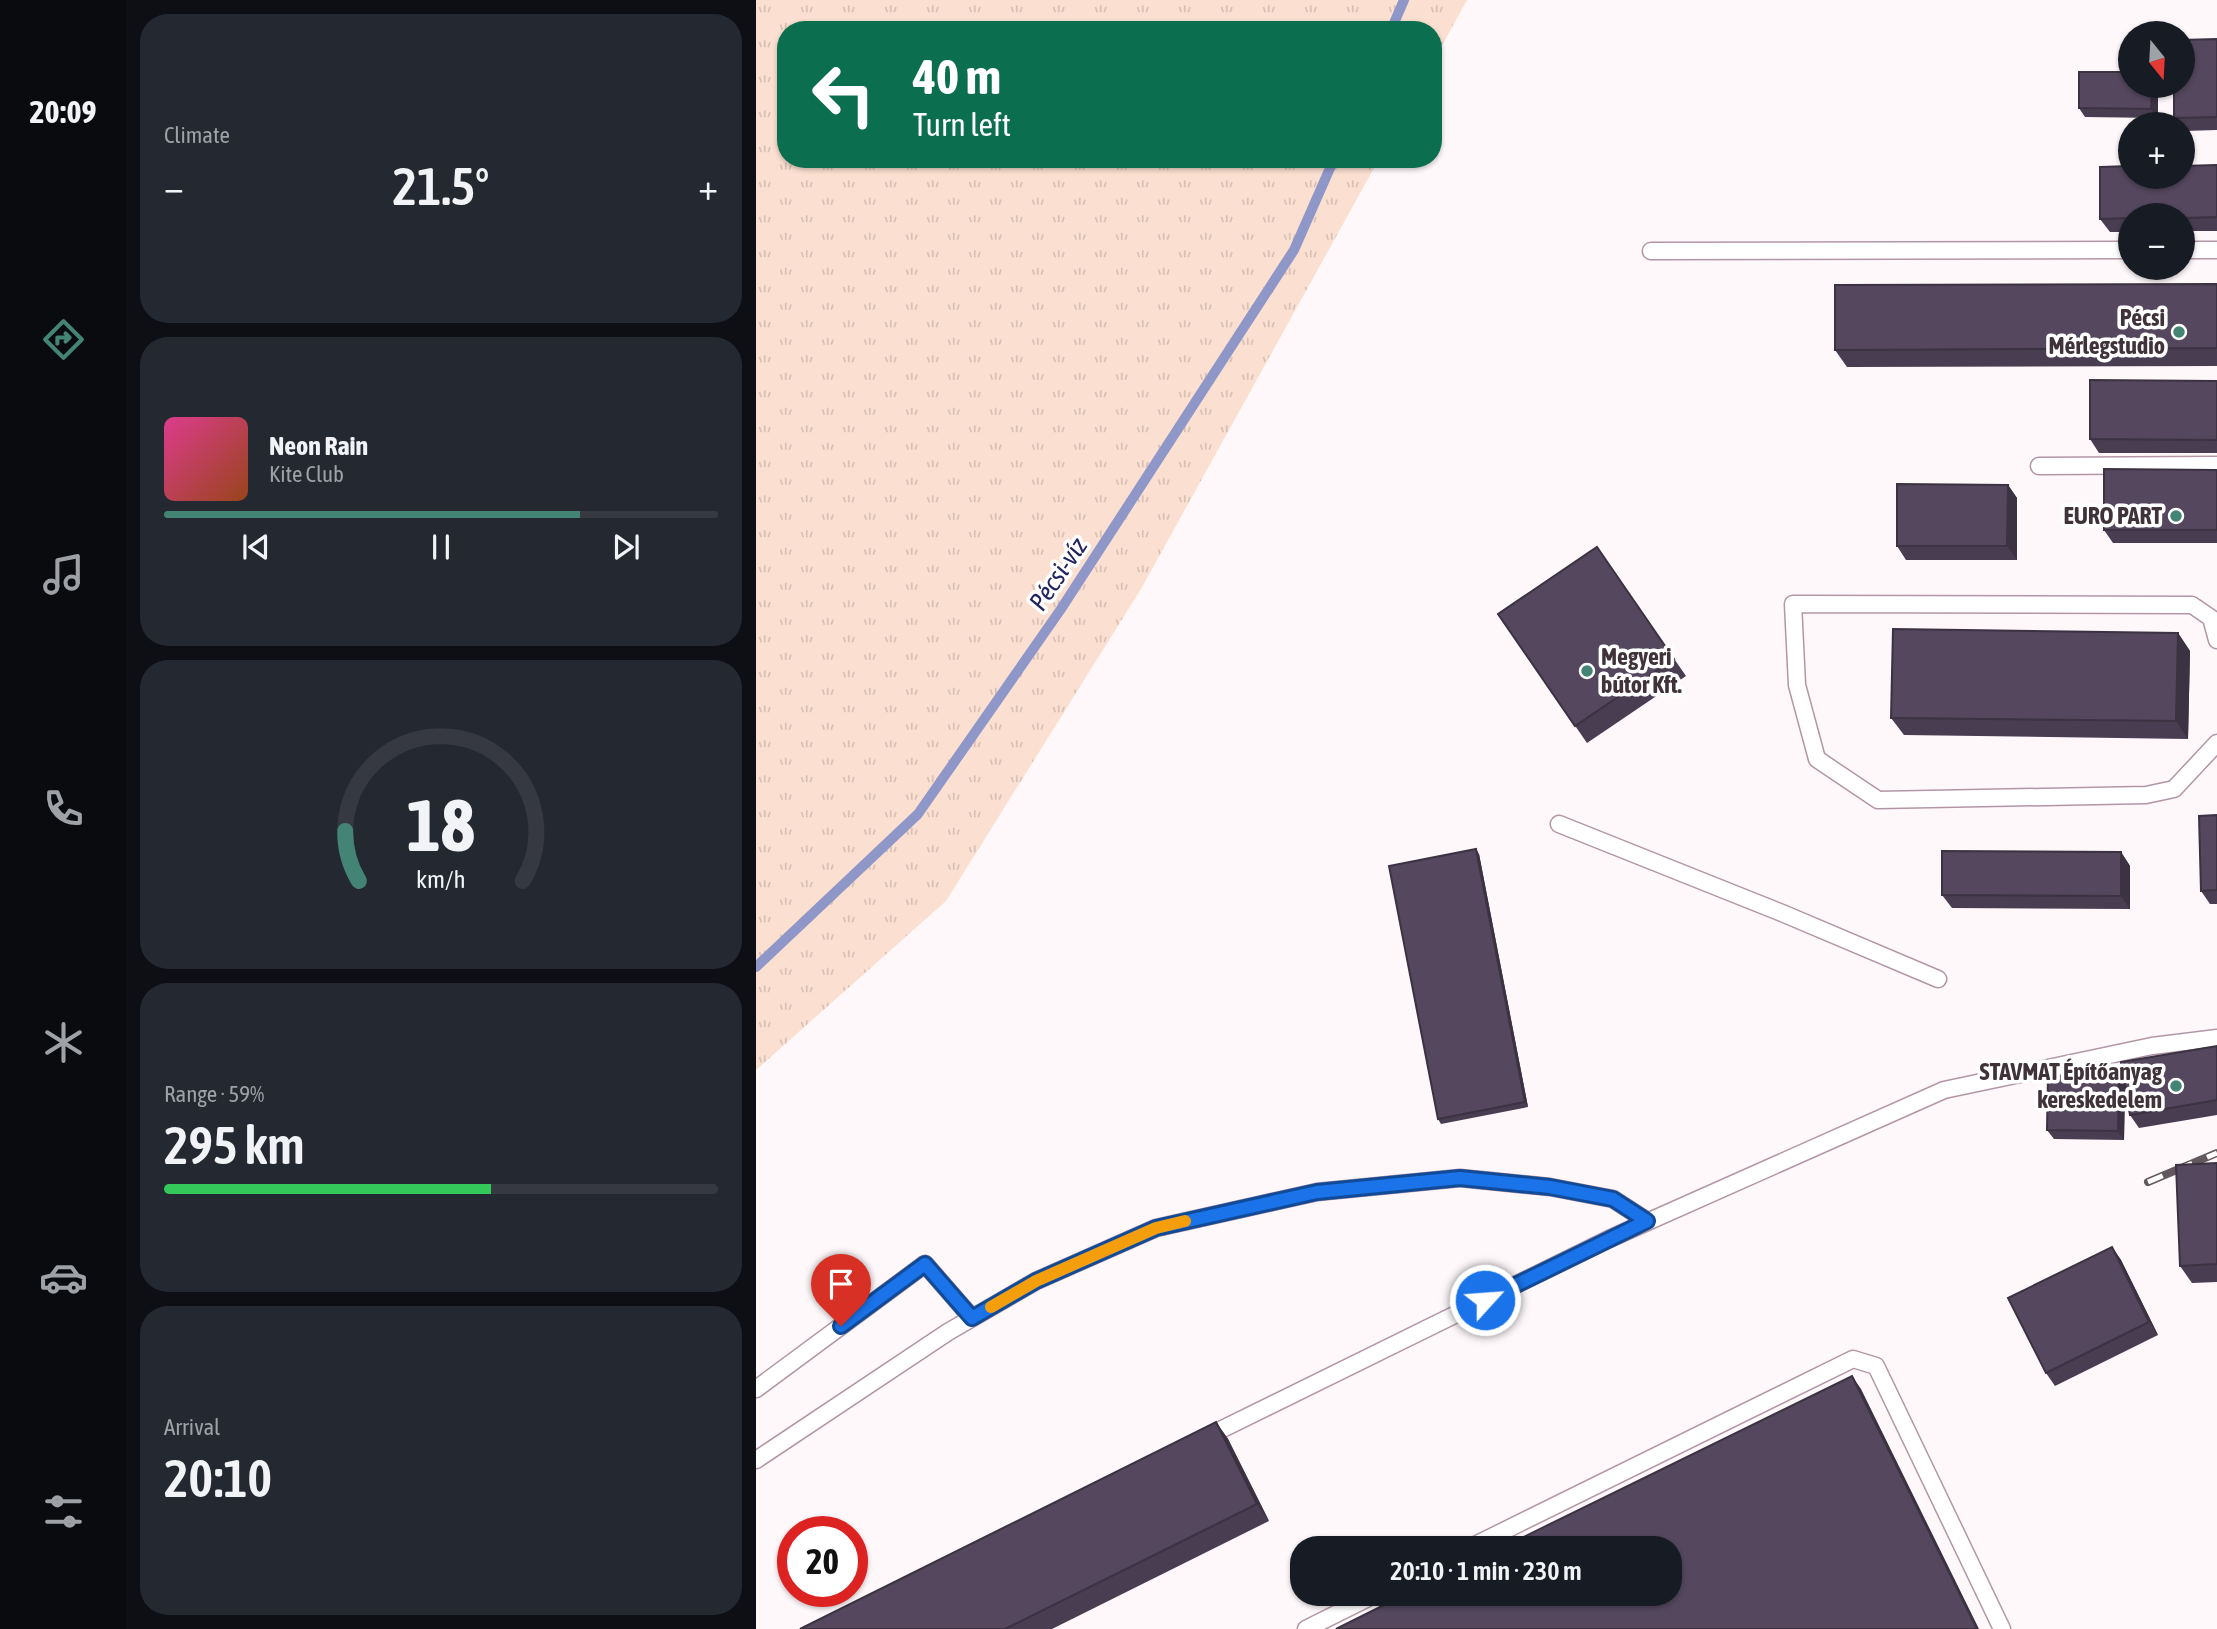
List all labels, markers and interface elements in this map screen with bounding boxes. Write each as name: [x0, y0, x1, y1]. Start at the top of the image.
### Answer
north arrow: [2118, 21, 2194, 98]
map controls: [2118, 21, 2195, 280]
text: 40 m: [913, 48, 1001, 104]
icon: left: [798, 49, 889, 140]
text: 20:09: [29, 93, 97, 130]
text: Turn left: [913, 106, 1011, 143]
button: +: [2118, 112, 2195, 189]
text: Climate: [164, 122, 230, 148]
text: 21.5°: [393, 156, 489, 216]
text: −: [164, 165, 184, 208]
text: +: [698, 165, 718, 208]
button: −: [2118, 203, 2195, 280]
place label: Pécsi Mérlegstudio: [2048, 304, 2165, 359]
icon: directions: [39, 315, 88, 364]
marker: Pécsi Mérlegstudio: [2171, 324, 2187, 340]
text: Neon Rain: [269, 431, 368, 461]
text: Kite Club: [269, 461, 344, 487]
place label: EURO PART: [2063, 502, 2162, 529]
marker: EURO PART: [2168, 508, 2184, 524]
icon: previous: [237, 528, 275, 566]
icon: pause: [422, 528, 460, 566]
icon: next: [607, 528, 645, 566]
water label: Pécsi-víz: [1023, 531, 1093, 616]
icon: music: [39, 550, 88, 599]
place label: Megyeri bútor Kft.: [1601, 643, 1682, 698]
marker: Megyeri bútor Kft.: [1579, 663, 1595, 679]
text: 18: [407, 783, 475, 866]
icon: phone: [39, 784, 88, 833]
text: km/h: [416, 864, 466, 892]
icon: climate: [39, 1018, 88, 1067]
place label: STAVMAT Építőanyag kereskedelem: [1980, 1058, 2163, 1113]
marker: STAVMAT Építőanyag kereskedelem: [2168, 1078, 2184, 1094]
text: Range · 59%: [164, 1081, 264, 1107]
text: 295 km: [164, 1115, 305, 1175]
icon: car: [39, 1253, 88, 1302]
pin: [811, 1254, 871, 1326]
position arrow: [1448, 1263, 1522, 1337]
icon: arrive: [822, 1265, 860, 1303]
text: Arrival: [164, 1414, 220, 1440]
text: 20:10: [164, 1448, 272, 1508]
icon: filters: [39, 1487, 88, 1536]
speed limit sign: 20: [777, 1516, 868, 1607]
text: 20:10 · 1 min · 230 m: [1390, 1556, 1582, 1586]

